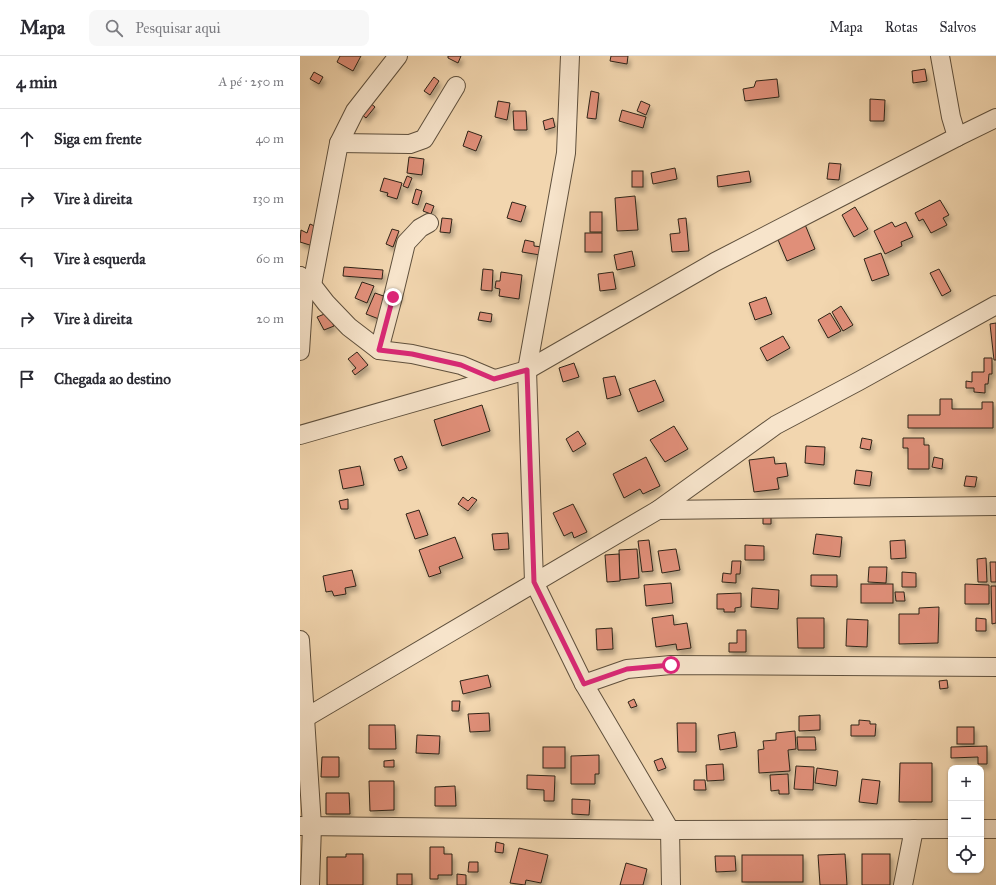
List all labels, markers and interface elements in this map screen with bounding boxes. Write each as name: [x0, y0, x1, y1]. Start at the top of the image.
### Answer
search box: [89, 10, 369, 46]
text: Mapa: [20, 16, 65, 39]
icon: search: [103, 17, 125, 39]
text: Pesquisar aqui: [135, 19, 221, 37]
text: Mapa: [829, 19, 863, 36]
text: Rotas: [885, 19, 918, 36]
text: Salvos: [940, 19, 976, 36]
text: 4 min: [16, 72, 57, 93]
text: A pé · 250 m: [218, 74, 284, 90]
icon: ahead: [16, 128, 38, 150]
text: Siga em frente: [54, 130, 142, 148]
text: 40 m: [255, 131, 284, 147]
icon: right: [16, 188, 38, 210]
text: Vire à direita: [54, 190, 132, 208]
text: 130 m: [252, 191, 284, 207]
icon: left: [16, 248, 38, 270]
text: Vire à esquerda: [54, 250, 146, 268]
text: 60 m: [256, 251, 284, 267]
route end: [384, 288, 402, 306]
icon: right: [16, 308, 38, 330]
text: Vire à direita: [54, 310, 132, 328]
text: 20 m: [256, 311, 284, 327]
icon: arrive: [16, 368, 38, 390]
text: Chegada ao destino: [54, 370, 171, 388]
route start: [662, 656, 680, 674]
map controls: [948, 765, 984, 873]
button: +: [948, 765, 984, 801]
button: −: [948, 801, 984, 837]
button: locate: [948, 837, 984, 873]

